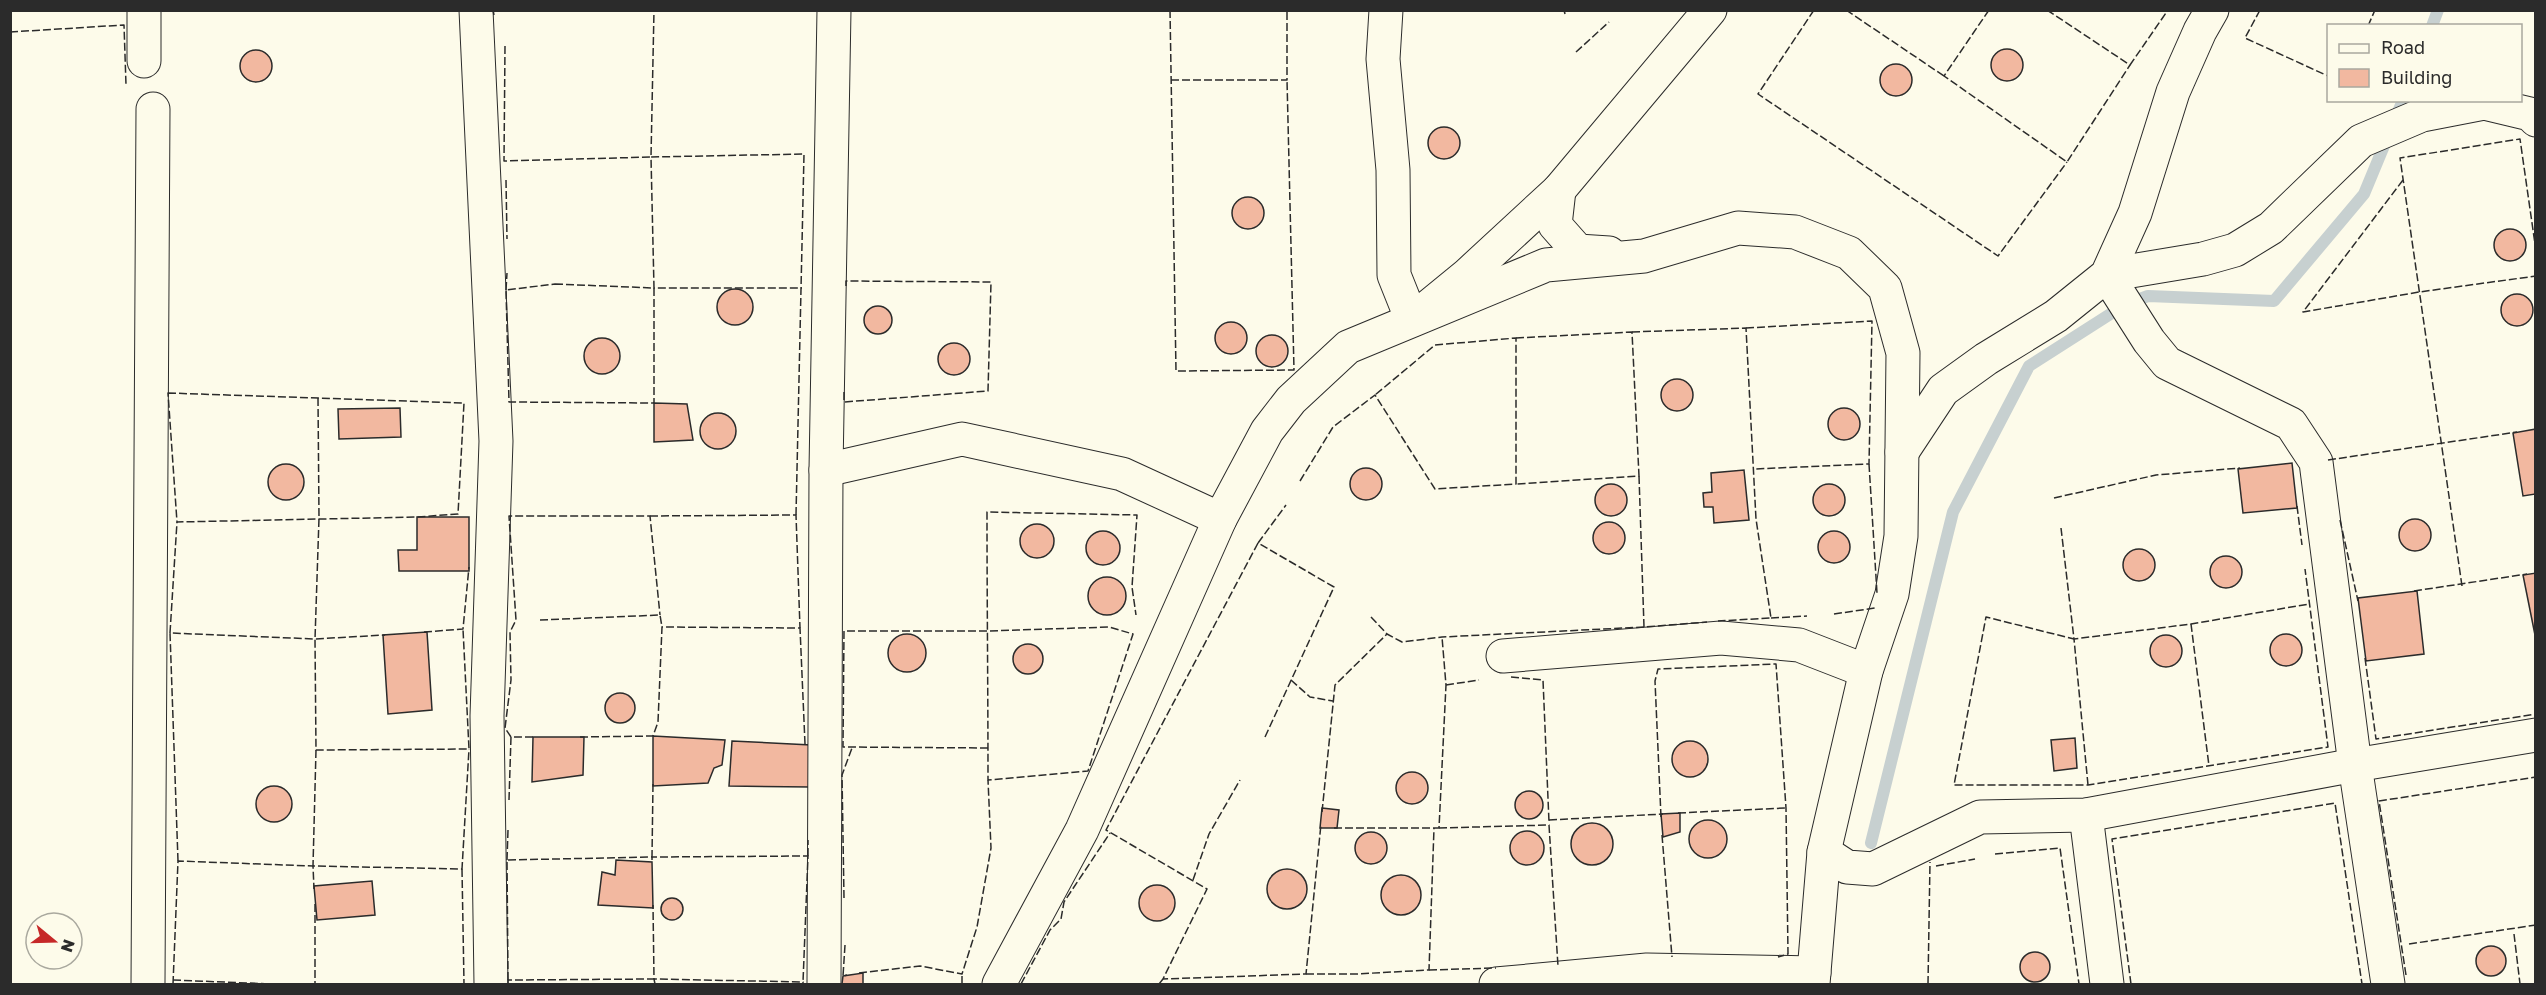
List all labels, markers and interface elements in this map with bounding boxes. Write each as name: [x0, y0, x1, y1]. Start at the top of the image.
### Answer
legend: [2327, 24, 2522, 102]
text: Road: [2381, 36, 2425, 58]
text: Building: [2381, 66, 2452, 88]
north arrow: [24, 911, 84, 971]
text: N: [57, 937, 80, 955]

